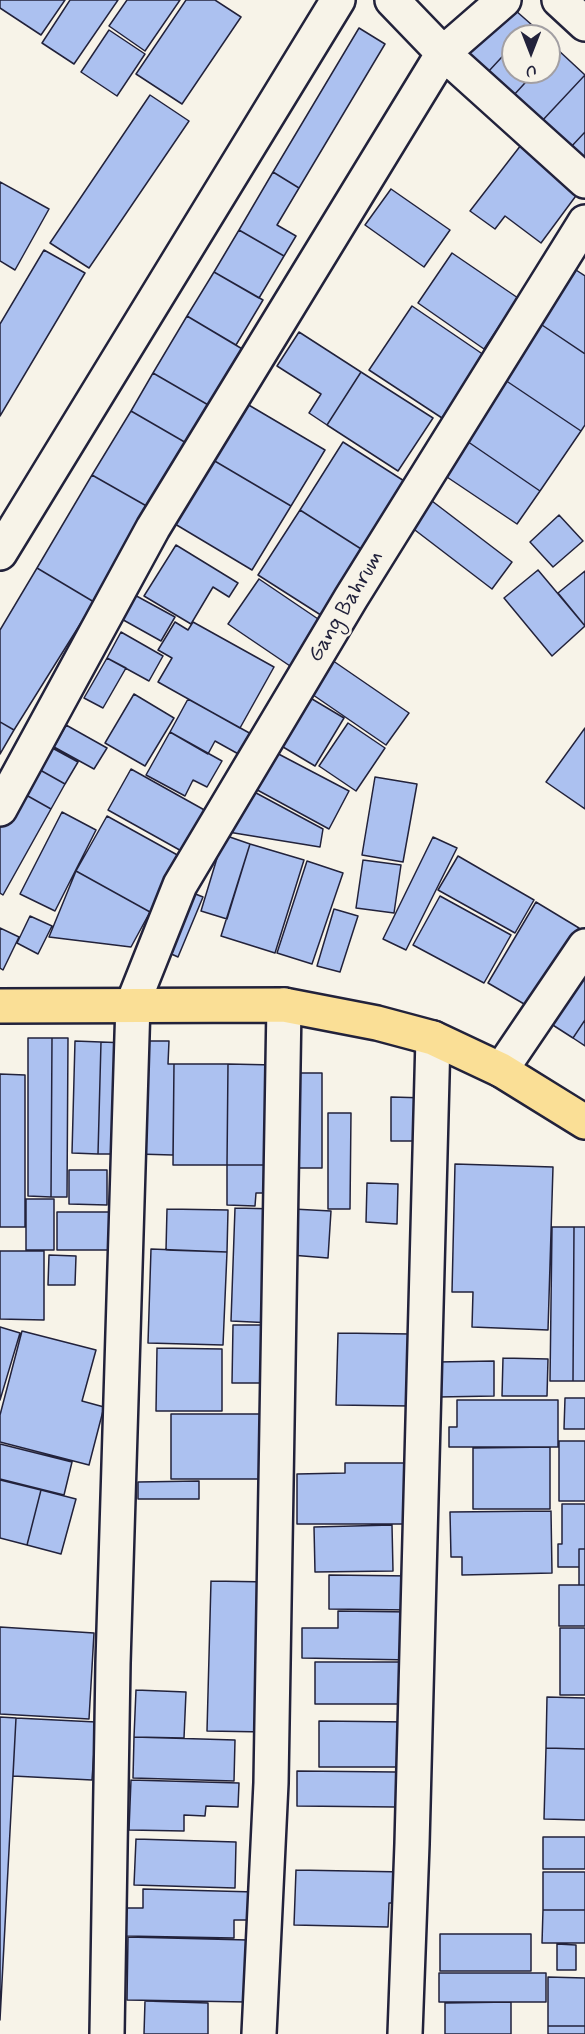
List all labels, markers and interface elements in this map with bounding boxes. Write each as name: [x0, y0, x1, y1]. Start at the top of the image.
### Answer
north arrow: [501, 24, 561, 84]
text: U: [526, 60, 536, 81]
street label: Gang Bahrum: [303, 546, 391, 668]

